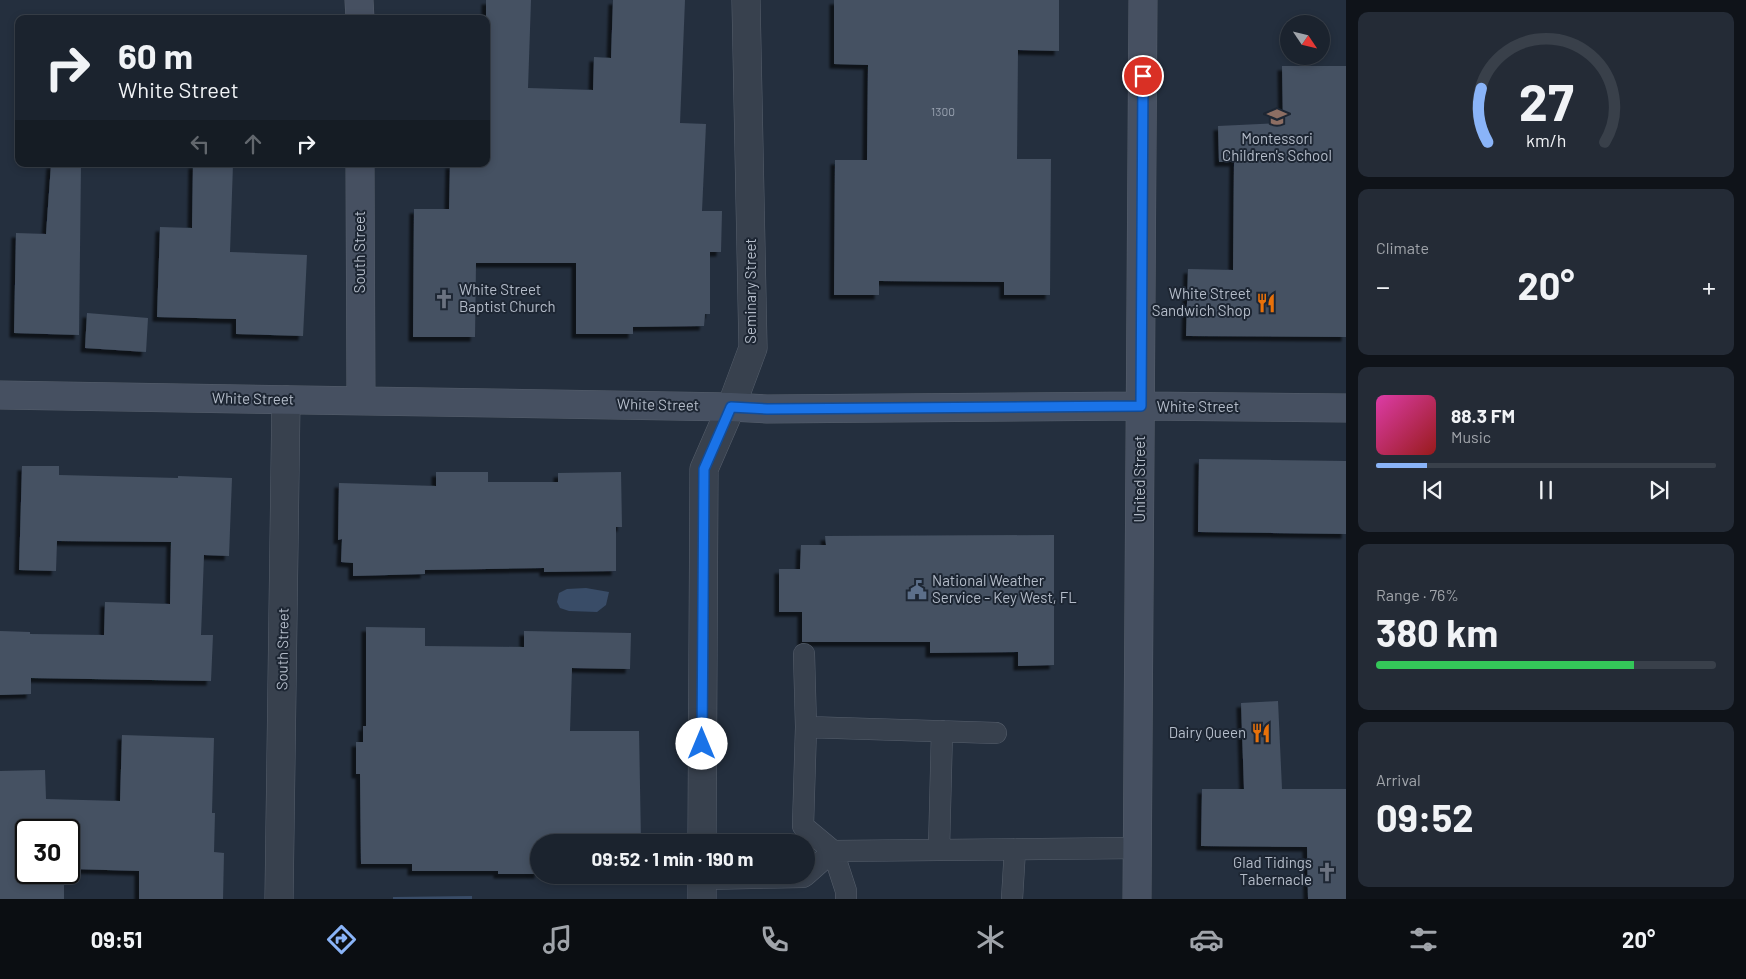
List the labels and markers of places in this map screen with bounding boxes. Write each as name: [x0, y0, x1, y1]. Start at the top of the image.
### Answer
pin: [1122, 55, 1164, 97]
school or university icon: Montessori Children's School: [1266, 106, 1288, 128]
place label: Montessori Children's School: [1222, 129, 1332, 164]
place label: White Street Baptist Church: [459, 280, 556, 315]
place label: White Street Sandwich Shop: [1152, 284, 1251, 319]
church icon: White Street Baptist Church: [433, 288, 455, 310]
restaurant icon: White Street Sandwich Shop: [1255, 292, 1277, 314]
place label: National Weather Service - Key West, FL: [932, 571, 1077, 606]
public building icon: National Weather Service - Key West, FL: [906, 579, 928, 601]
restaurant icon: Dairy Queen: [1250, 722, 1272, 744]
place label: Dairy Queen: [1169, 723, 1246, 741]
place label: Glad Tidings Tabernacle: [1233, 853, 1312, 888]
church icon: Glad Tidings Tabernacle: [1316, 861, 1338, 883]

